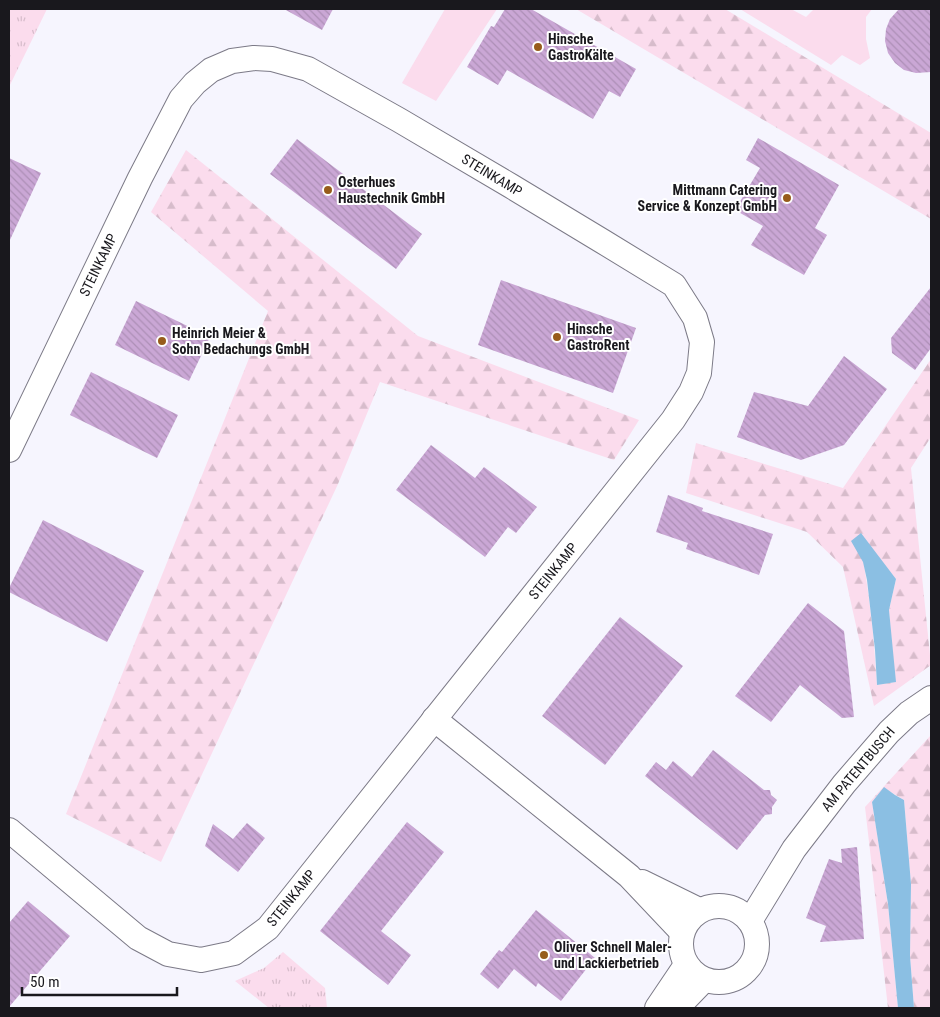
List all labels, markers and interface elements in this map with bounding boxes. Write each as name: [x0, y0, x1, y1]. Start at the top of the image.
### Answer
place label: Hinsche GastroKälte: [548, 31, 614, 63]
marker: Hinsche GastroKälte: [532, 41, 544, 53]
street label: STEINKAMP: [459, 151, 525, 199]
place label: Osterhues Haustechnik GmbH: [338, 174, 445, 206]
place label: Mittmann Catering Service & Konzept GmbH: [638, 182, 777, 214]
marker: Osterhues Haustechnik GmbH: [322, 184, 334, 196]
marker: Mittmann Catering Service & Konzept GmbH: [781, 192, 793, 204]
street label: STEINKAMP: [76, 231, 120, 299]
place label: Hinsche GastroRent: [567, 321, 629, 353]
place label: Heinrich Meier & Sohn Bedachungs GmbH: [172, 325, 309, 357]
marker: Hinsche GastroRent: [551, 331, 563, 343]
marker: Heinrich Meier & Sohn Bedachungs GmbH: [156, 335, 168, 347]
street label: STEINKAMP: [525, 539, 581, 602]
street label: AM PATENTBUSCH: [818, 724, 898, 814]
street label: STEINKAMP: [263, 866, 319, 929]
place label: Oliver Schnell Maler- und Lackierbetrieb: [554, 939, 672, 971]
marker: Oliver Schnell Maler- und Lackierbetrieb: [538, 949, 550, 961]
scale bar: [22, 964, 178, 996]
text: 50 m: [30, 973, 60, 991]

